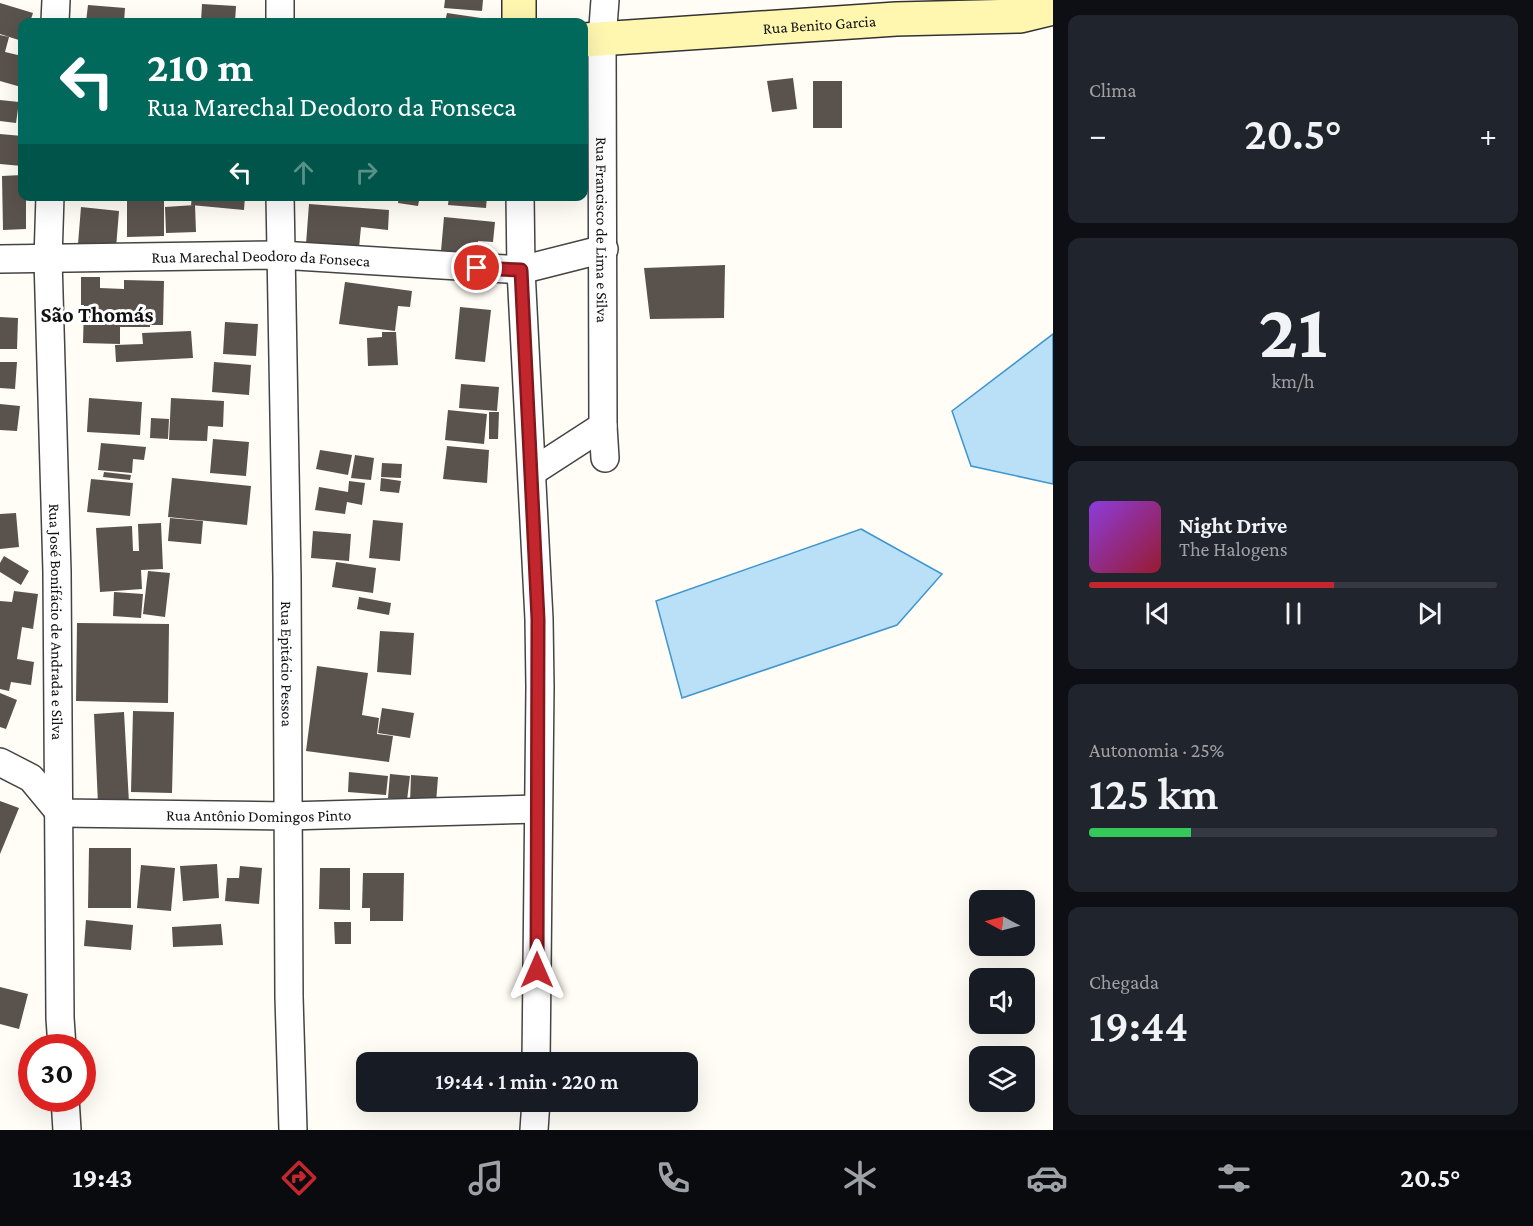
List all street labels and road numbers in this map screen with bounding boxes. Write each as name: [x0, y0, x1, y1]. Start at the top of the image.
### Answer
street label: Rua Benito Garcia: [762, 12, 877, 36]
street label: Rua Francisco de Lima e Silva: [594, 137, 611, 323]
street label: Rua Marechal Deodoro da Fonseca: [151, 246, 371, 269]
street label: Rua José Bonifácio de Andrada e Silva: [46, 503, 67, 741]
street label: Rua Epitácio Pessoa: [278, 601, 296, 728]
street label: Rua Antônio Domingos Pinto: [166, 806, 351, 825]

